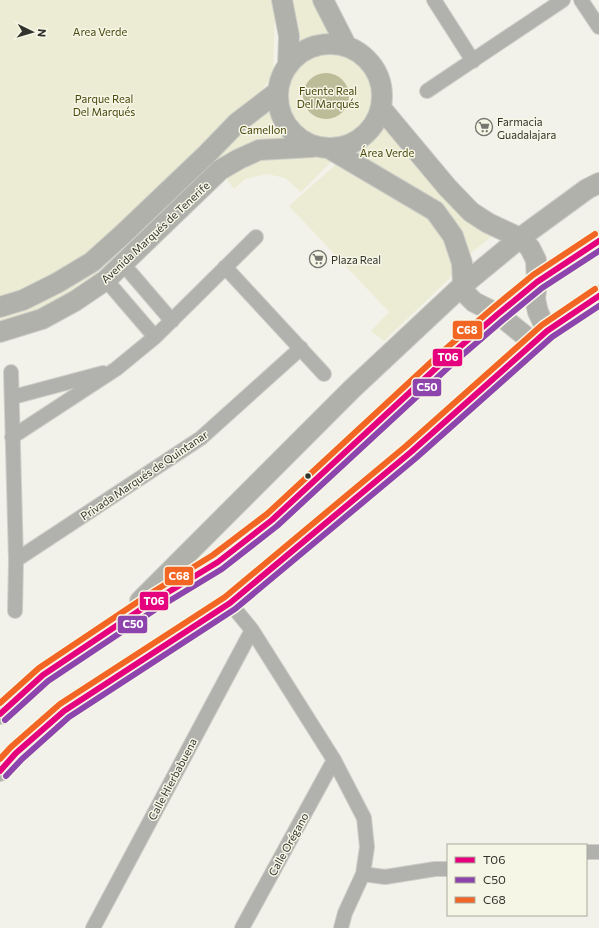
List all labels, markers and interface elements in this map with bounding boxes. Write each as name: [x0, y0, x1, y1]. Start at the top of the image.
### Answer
north arrow: [12, 12, 52, 52]
park label: Area Verde: [73, 25, 127, 38]
text: N: [36, 28, 49, 38]
park label: Fuente Real Del Marqués: [297, 84, 359, 110]
park label: Parque Real Del Marqués: [73, 92, 135, 118]
place label: Farmacia Guadalajara: [497, 115, 556, 141]
supermarket icon: Farmacia Guadalajara: [474, 117, 494, 137]
park label: Camellon: [239, 123, 287, 136]
park label: Área Verde: [360, 145, 414, 159]
street label: Avenida Marqués de Tenerife: [98, 178, 212, 286]
supermarket icon: Plaza Real: [308, 249, 328, 269]
place label: Plaza Real: [331, 253, 381, 266]
line badge: C68: [452, 320, 483, 340]
text: C68: [456, 323, 478, 336]
line badge: T06: [432, 348, 463, 367]
text: T06: [438, 350, 459, 363]
line badge: C50: [412, 378, 442, 397]
text: C50: [416, 380, 438, 393]
street label: Privada Marqués de Quintanar: [78, 427, 211, 523]
unlabelled marker: [303, 471, 313, 481]
line badge: C68: [164, 566, 194, 586]
text: C68: [168, 569, 190, 582]
line badge: T06: [139, 591, 169, 611]
text: T06: [144, 594, 165, 607]
line badge: C50: [117, 615, 148, 634]
text: C50: [122, 617, 144, 630]
street label: Calle Hierbabuena: [145, 736, 199, 822]
street label: Calle Orégano: [265, 810, 311, 878]
legend: [447, 844, 587, 916]
text: T06: [483, 852, 505, 866]
text: C50: [483, 872, 506, 886]
text: C68: [483, 892, 506, 906]

